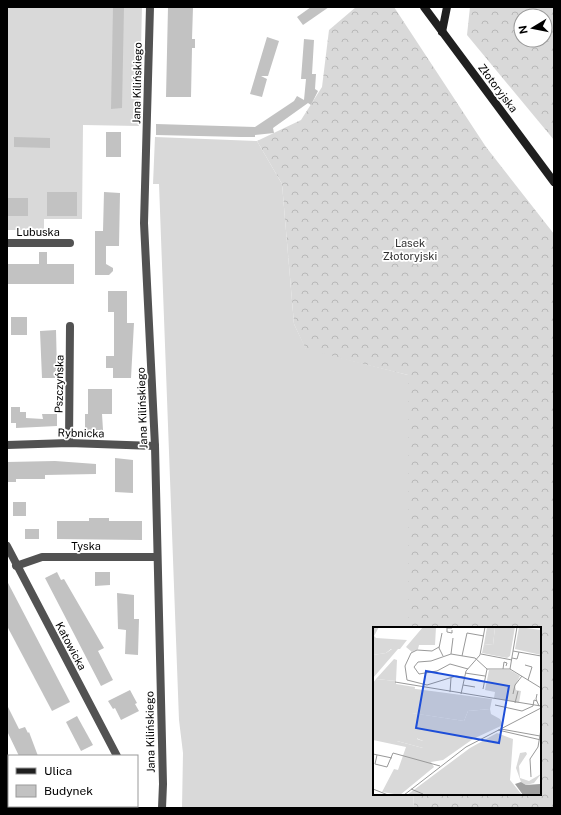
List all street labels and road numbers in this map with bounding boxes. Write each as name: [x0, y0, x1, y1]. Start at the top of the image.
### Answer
street label: Jana Kilińskiego: [130, 42, 144, 124]
street label: Złotoryjska: [476, 61, 520, 115]
street label: Lubuska: [16, 226, 60, 238]
street label: Pszczyńska: [52, 355, 66, 413]
street label: Jana Kilińskiego: [135, 367, 149, 449]
street label: Rybnicka: [57, 427, 105, 439]
street label: Tyska: [71, 540, 101, 552]
street label: Katowicka: [53, 620, 89, 672]
street label: Jana Kilińskiego: [143, 691, 157, 773]

